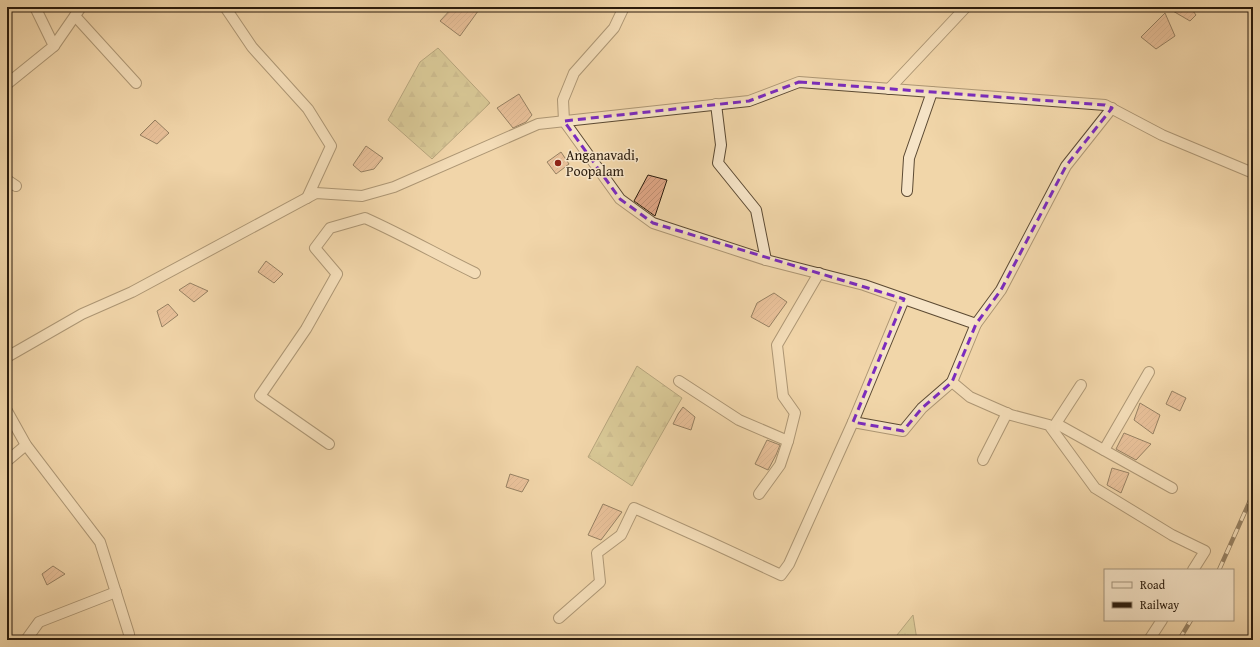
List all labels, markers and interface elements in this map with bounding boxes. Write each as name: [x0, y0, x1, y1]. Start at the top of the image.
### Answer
place label: Anganavadi, Poopalam: [566, 145, 638, 181]
marker: Anganavadi, Poopalam: [553, 158, 563, 168]
legend: [1104, 569, 1234, 621]
text: Road: [1140, 576, 1166, 593]
text: Railway: [1140, 596, 1179, 613]

